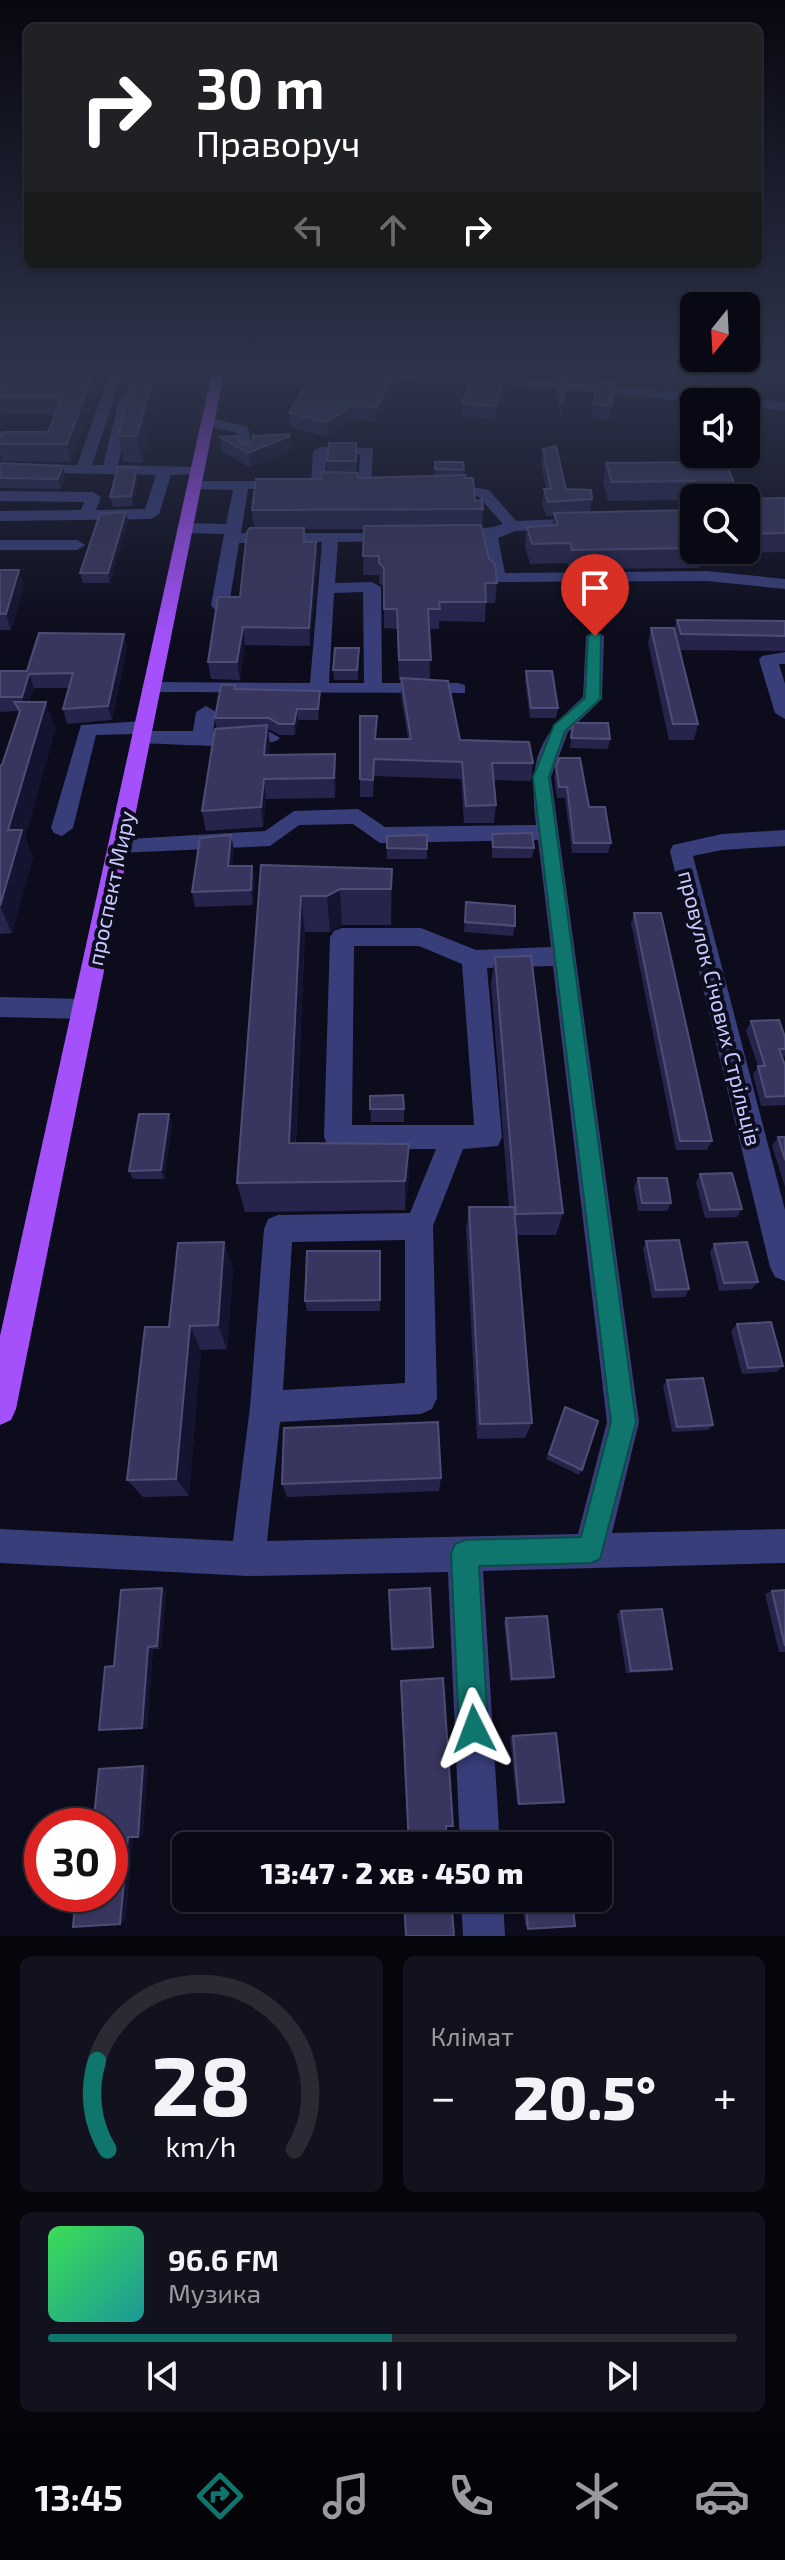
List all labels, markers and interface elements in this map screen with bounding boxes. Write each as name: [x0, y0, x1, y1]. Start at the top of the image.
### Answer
text: 30 m: [196, 53, 325, 120]
icon: right: [64, 56, 168, 160]
text: Праворуч: [196, 121, 361, 164]
icon: left: [287, 208, 331, 252]
icon: ahead: [371, 208, 415, 252]
icon: right: [455, 208, 499, 252]
north arrow: [680, 292, 760, 372]
map controls: [680, 292, 760, 564]
button: sound: [680, 388, 760, 468]
button: search: [680, 484, 760, 564]
pin: [561, 554, 629, 636]
icon: arrive: [573, 566, 617, 610]
street label: проспект Миру: [81, 808, 140, 968]
street label: провулок Січових Стрільців: [673, 868, 768, 1149]
position arrow: [432, 1687, 516, 1771]
speed limit sign: 30: [24, 1808, 128, 1912]
text: 13:47 · 2 хв · 450 m: [260, 1854, 524, 1890]
text: Клімат: [431, 2020, 514, 2051]
text: 28: [151, 2033, 251, 2133]
text: 20.5°: [513, 2060, 656, 2132]
text: −: [431, 2069, 456, 2122]
text: +: [713, 2069, 737, 2122]
text: km/h: [166, 2128, 237, 2163]
text: 96.6 FM: [168, 2241, 279, 2277]
text: Музика: [168, 2277, 261, 2308]
icon: previous: [141, 2354, 185, 2398]
icon: pause: [370, 2354, 414, 2398]
icon: next: [600, 2354, 644, 2398]
icon: directions: [192, 2468, 248, 2524]
icon: music: [318, 2468, 374, 2524]
icon: phone: [443, 2468, 499, 2524]
icon: climate: [569, 2468, 625, 2524]
icon: car: [694, 2468, 750, 2524]
text: 13:45: [35, 2475, 123, 2518]

